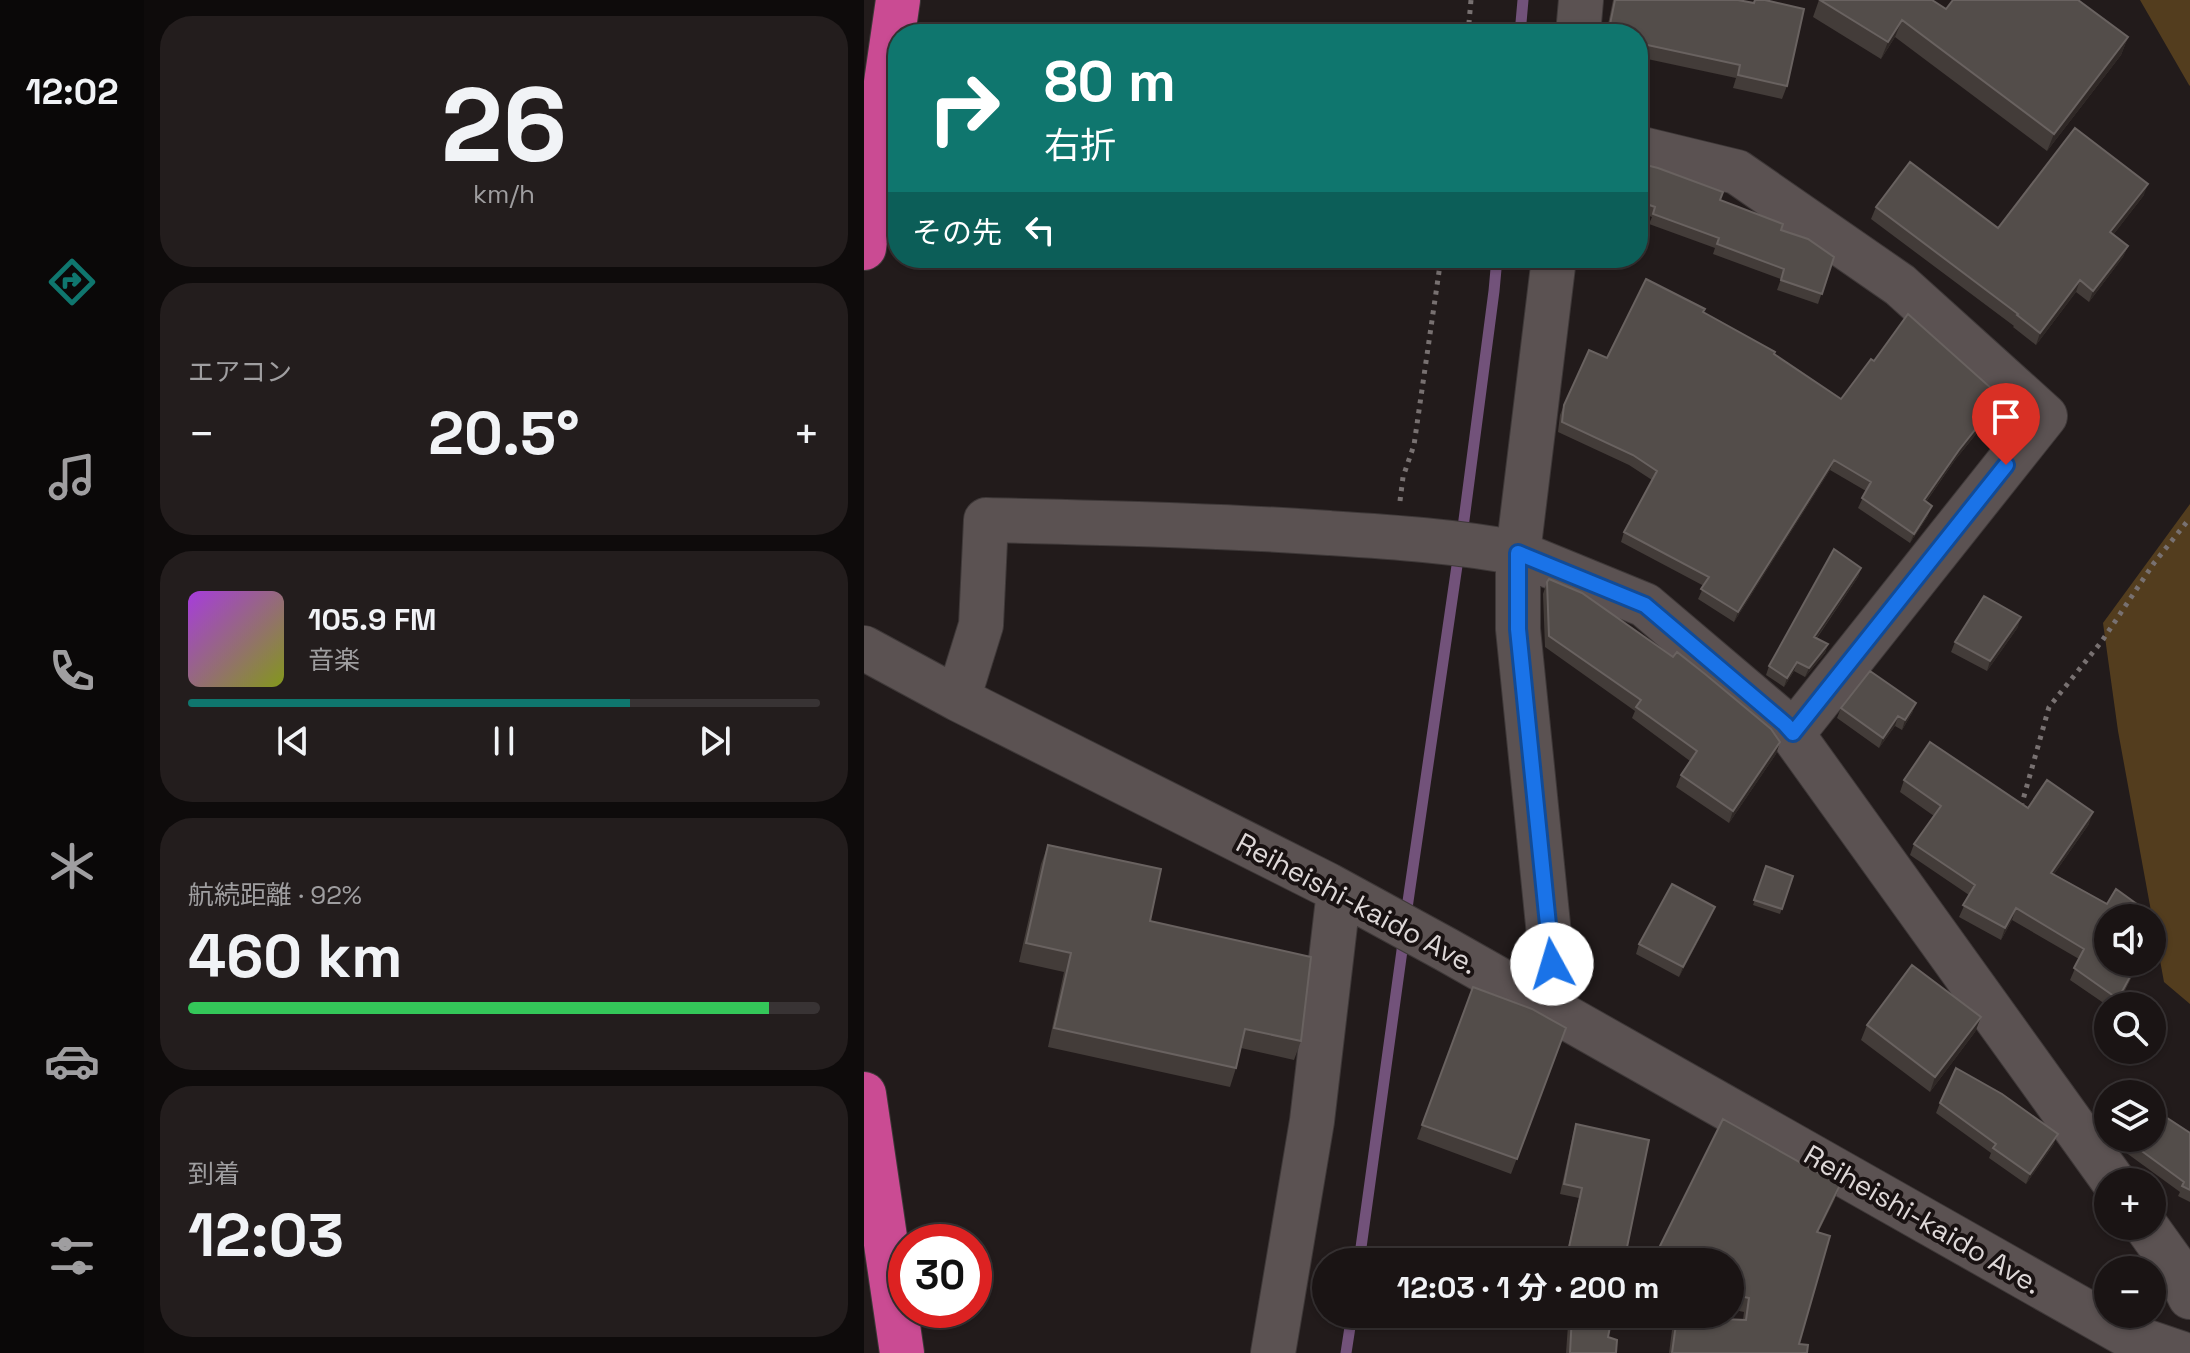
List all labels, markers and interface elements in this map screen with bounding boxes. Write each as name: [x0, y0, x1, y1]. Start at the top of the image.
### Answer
text: 80 m: [1044, 46, 1176, 117]
icon: right: [912, 56, 1016, 160]
text: 26: [441, 59, 567, 191]
text: 12:02: [25, 69, 119, 115]
text: 右折: [1044, 123, 1116, 169]
text: km/h: [473, 177, 535, 211]
icon: left: [1018, 208, 1062, 252]
text: その先: [912, 213, 1002, 252]
icon: directions: [44, 254, 100, 310]
text: エアコン: [188, 355, 292, 389]
pin: [1972, 383, 2040, 465]
text: 20.5°: [428, 395, 580, 472]
icon: arrive: [1984, 395, 2028, 439]
text: −: [188, 406, 215, 462]
text: +: [793, 406, 820, 462]
icon: music: [44, 449, 100, 505]
text: 105.9 FM: [308, 600, 437, 639]
icon: phone: [44, 643, 100, 699]
text: 音楽: [308, 643, 360, 677]
icon: previous: [271, 719, 315, 763]
icon: pause: [482, 719, 526, 763]
icon: next: [693, 719, 737, 763]
street label: Reiheishi-kaido Ave.: [1230, 824, 1484, 982]
icon: climate: [44, 838, 100, 894]
text: 航続距離 · 92%: [188, 878, 362, 912]
map controls: [2094, 904, 2166, 1328]
button: sound: [2094, 904, 2166, 976]
text: 460 km: [188, 918, 402, 995]
position arrow: [1510, 922, 1594, 1006]
button: search: [2094, 992, 2166, 1064]
icon: car: [44, 1033, 100, 1089]
button: layers: [2094, 1080, 2166, 1152]
street label: Reiheishi-kaido Ave.: [1798, 1136, 2048, 1302]
text: 到着: [188, 1157, 240, 1191]
button: +: [2094, 1168, 2166, 1240]
text: 12:03: [188, 1197, 344, 1274]
speed limit sign: 30: [888, 1224, 992, 1328]
icon: filters: [44, 1228, 100, 1284]
button: −: [2094, 1256, 2166, 1328]
text: 12:03 · 1 分 · 200 m: [1397, 1268, 1659, 1307]

